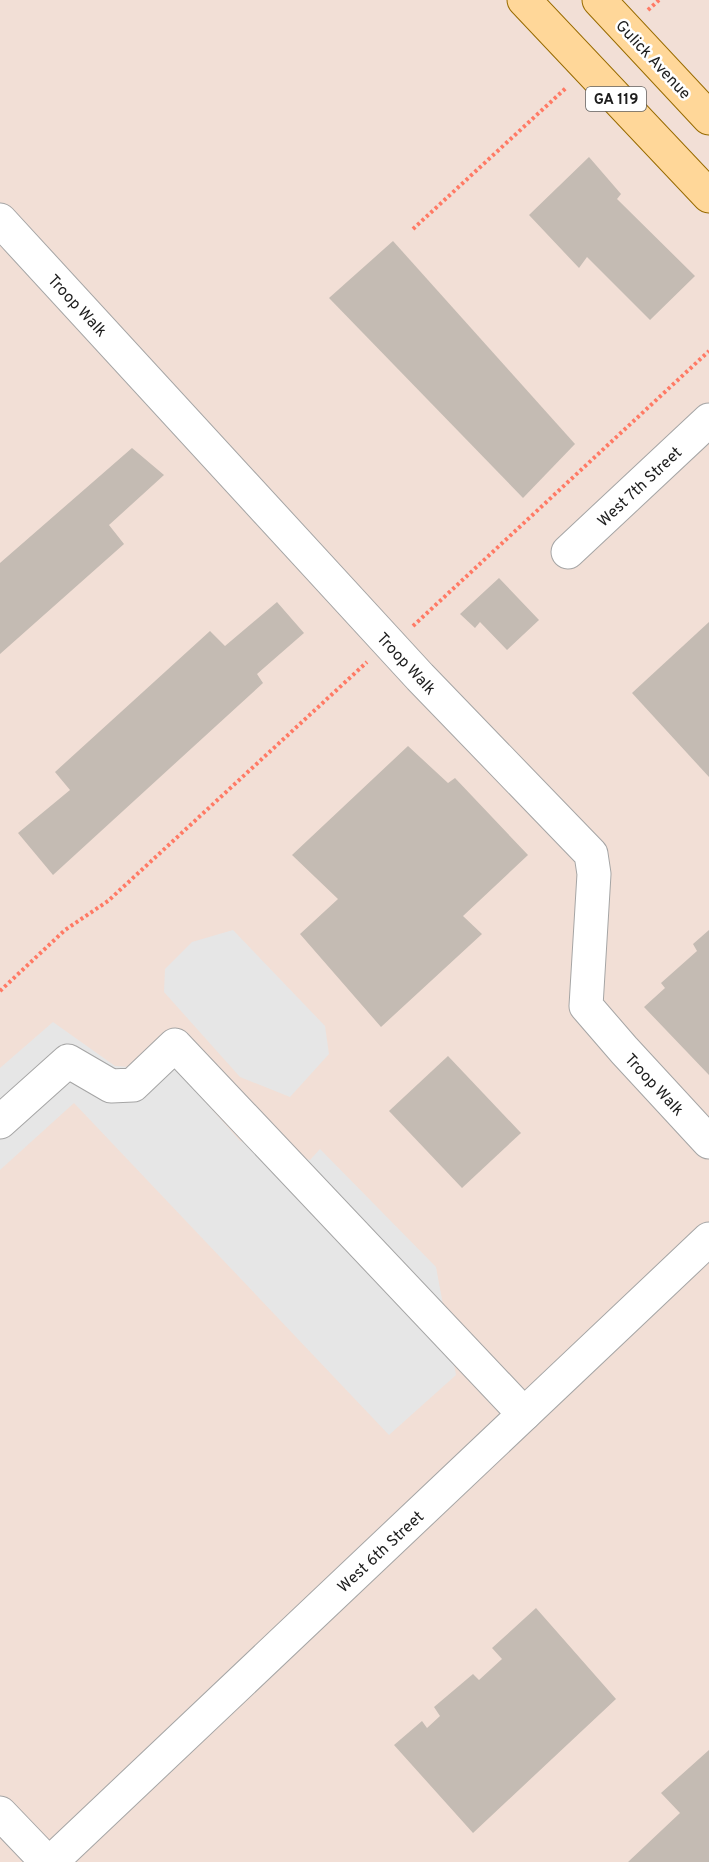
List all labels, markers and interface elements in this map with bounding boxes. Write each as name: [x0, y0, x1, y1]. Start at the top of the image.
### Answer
street label: Gulick Avenue: [611, 16, 694, 104]
road number: GA 119: [586, 87, 646, 111]
street label: Troop Walk: [42, 271, 111, 342]
street label: West 7th Street: [594, 443, 687, 532]
street label: Troop Walk: [371, 629, 440, 700]
street label: Troop Walk: [619, 1050, 688, 1121]
street label: West 6th Street: [334, 1507, 429, 1598]

